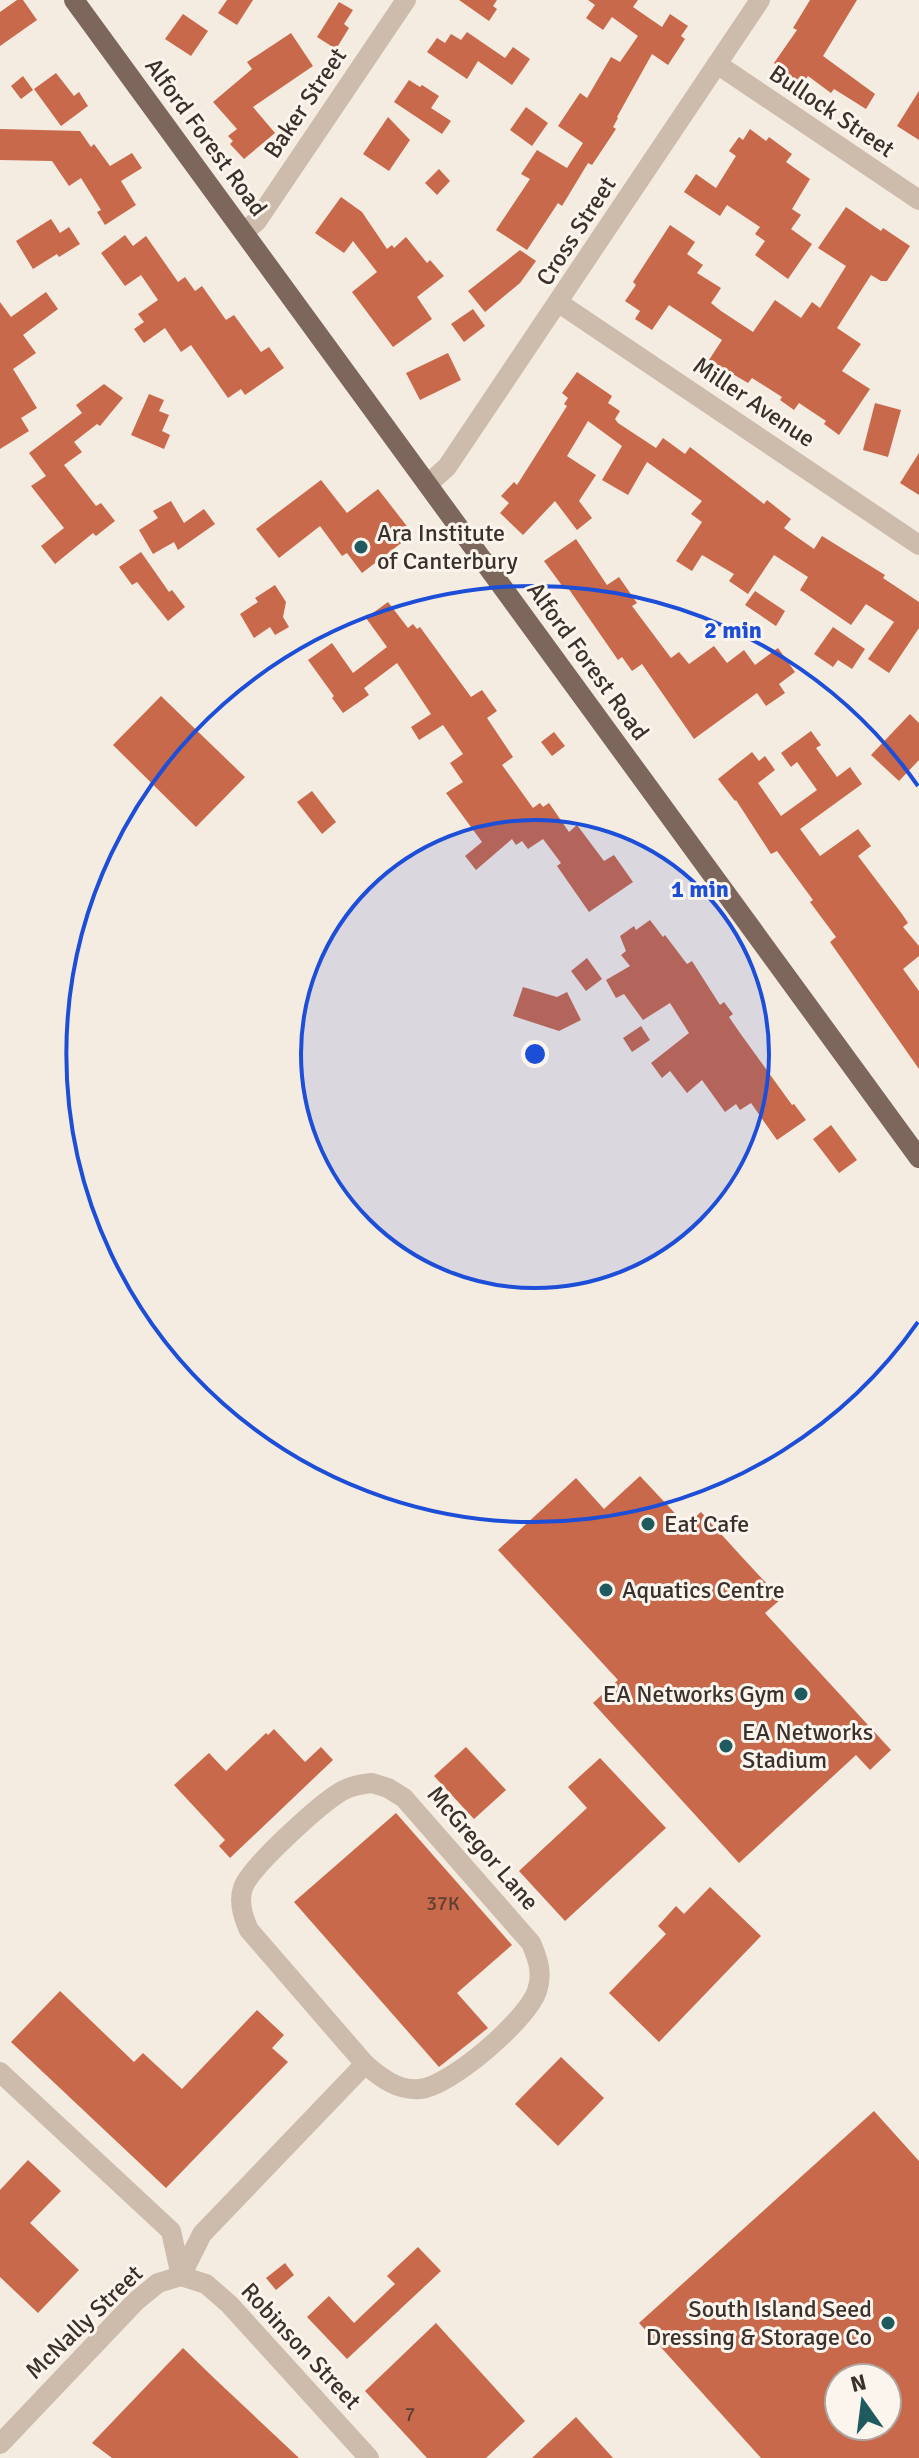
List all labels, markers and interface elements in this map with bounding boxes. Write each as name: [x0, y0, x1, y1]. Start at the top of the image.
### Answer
street label: Baker Street: [257, 42, 353, 164]
street label: Alford Forest Road: [138, 52, 274, 222]
street label: Bullock Street: [764, 58, 900, 164]
street label: Cross Street: [530, 171, 622, 291]
street label: Miller Avenue: [687, 350, 821, 454]
place label: Ara Institute of Canterbury: [377, 518, 518, 576]
marker: Ara Institute of Canterbury: [352, 538, 370, 556]
street label: Alford Forest Road: [520, 576, 656, 746]
text: 2 min: [704, 615, 762, 645]
text: 1 min: [671, 874, 729, 904]
centre of rings: [521, 1040, 549, 1068]
place label: Eat Cafe: [664, 1509, 749, 1539]
marker: Eat Cafe: [639, 1515, 657, 1533]
place label: Aquatics Centre: [622, 1575, 785, 1605]
marker: Aquatics Centre: [597, 1581, 615, 1599]
place label: EA Networks Gym: [603, 1679, 785, 1709]
marker: EA Networks Gym: [792, 1685, 810, 1703]
place label: EA Networks Stadium: [742, 1717, 873, 1775]
marker: EA Networks Stadium: [717, 1737, 735, 1755]
street label: McGregor Lane: [421, 1780, 545, 1916]
house number: 37K: [426, 1891, 460, 1916]
street label: McNally Street: [19, 2259, 149, 2385]
street label: Robinson Street: [235, 2276, 367, 2416]
place label: South Island Seed Dressing & Storage Co: [646, 2294, 872, 2352]
marker: South Island Seed Dressing & Storage Co: [879, 2314, 897, 2332]
north arrow: [823, 2362, 903, 2442]
text: N: [848, 2368, 869, 2398]
house number: 7: [405, 2402, 415, 2427]

